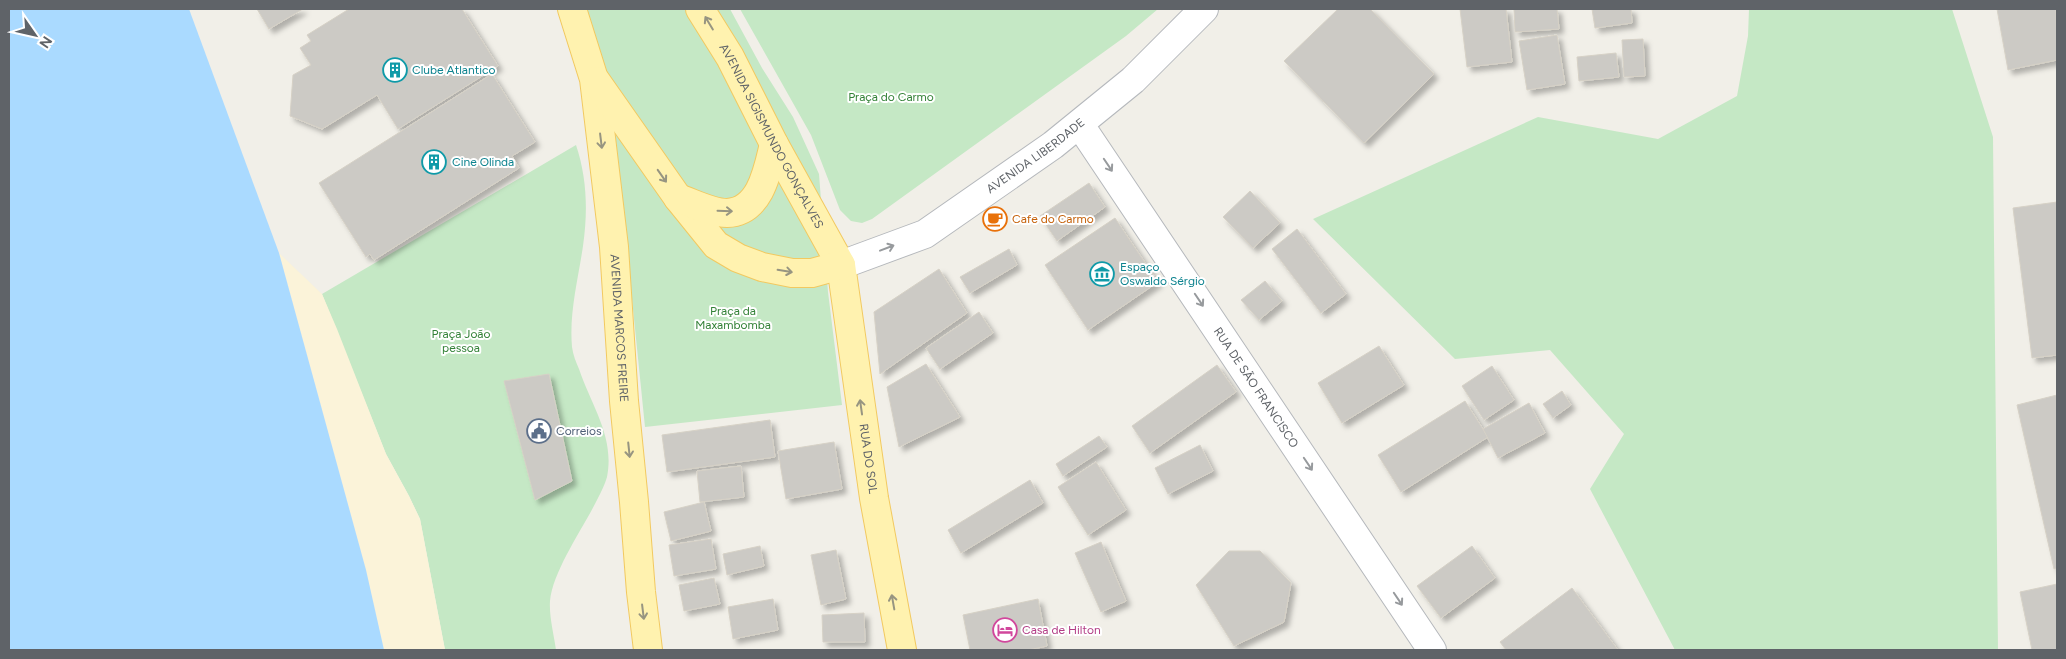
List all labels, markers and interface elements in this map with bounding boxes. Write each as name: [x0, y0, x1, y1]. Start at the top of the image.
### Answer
north arrow: [10, 10, 60, 60]
one-way arrow: [703, 16, 713, 30]
text: N: [35, 33, 55, 51]
street label: AVENIDA SIGISMUNDO GONÇALVES: [717, 41, 826, 231]
building icon: Clube Atlantico: [382, 57, 408, 83]
place label: Clube Atlantico: [412, 63, 495, 77]
park label: Praça do Carmo: [848, 90, 934, 104]
street label: AVENIDA LIBERDADE: [984, 115, 1087, 196]
one-way arrow: [596, 133, 606, 149]
building icon: Cine Olinda: [421, 149, 447, 175]
place label: Cine Olinda: [452, 155, 514, 169]
one-way arrow: [1103, 158, 1113, 172]
one-way arrow: [657, 169, 667, 183]
one-way arrow: [716, 206, 732, 216]
cafe icon: Cafe do Carmo: [982, 206, 1008, 232]
place label: Cafe do Carmo: [1012, 212, 1094, 226]
one-way arrow: [879, 243, 894, 252]
street label: AVENIDA MARCOS FREIRE: [607, 254, 631, 403]
place label: Espaço Oswaldo Sérgio: [1120, 260, 1205, 288]
museum icon: Espaço Oswaldo Sérgio: [1089, 261, 1115, 287]
one-way arrow: [777, 267, 793, 277]
one-way arrow: [1194, 292, 1204, 306]
park label: Praça da Maxambomba: [695, 304, 771, 332]
street label: RUA DE SÃO FRANCISCO: [1211, 325, 1301, 450]
park label: Praça João pessoa: [432, 327, 490, 355]
one-way arrow: [856, 400, 866, 416]
public building icon: Correios: [526, 418, 552, 444]
street label: RUA DO SOL: [857, 423, 880, 495]
place label: Correios: [556, 424, 602, 438]
one-way arrow: [624, 441, 634, 457]
one-way arrow: [1303, 457, 1313, 471]
one-way arrow: [1393, 592, 1403, 606]
one-way arrow: [888, 595, 898, 611]
one-way arrow: [638, 603, 648, 619]
hotel icon: Casa de Hilton: [992, 617, 1018, 643]
place label: Casa de Hilton: [1022, 623, 1101, 637]

